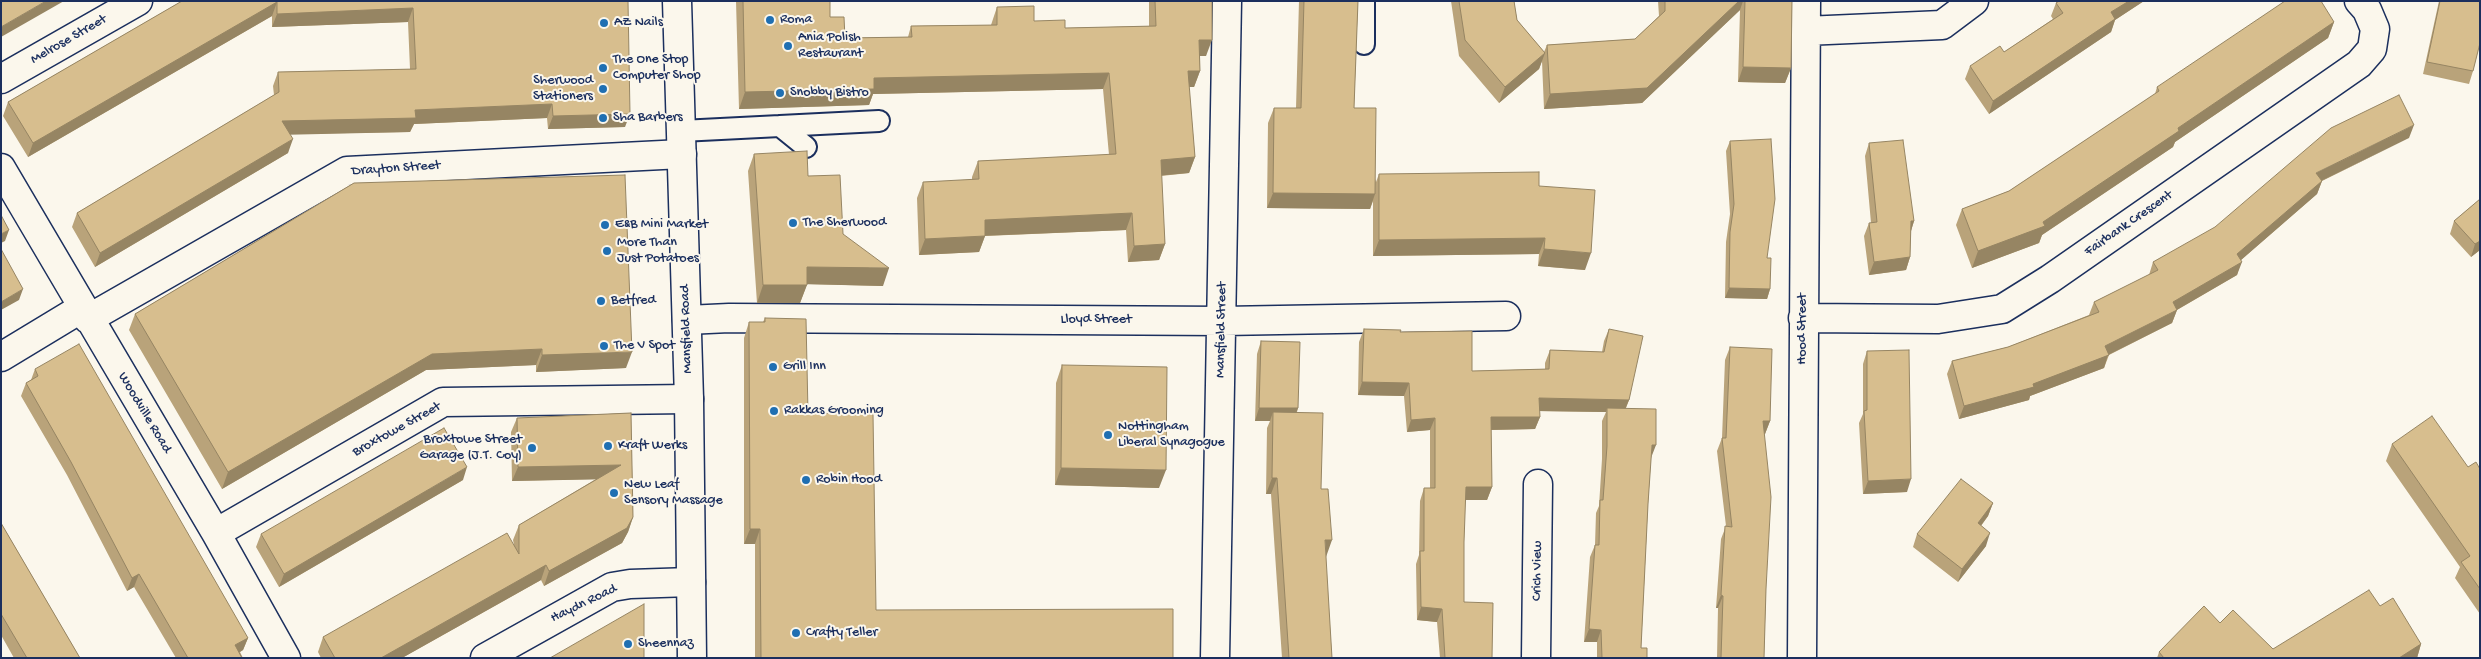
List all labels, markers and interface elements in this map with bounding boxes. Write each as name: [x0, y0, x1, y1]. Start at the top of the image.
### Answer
street label: Melrose Street: [28, 11, 110, 69]
place label: Roma: [780, 12, 812, 28]
marker: Roma: [764, 14, 776, 26]
place label: AZ Nails: [614, 15, 663, 31]
marker: AZ Nails: [598, 17, 610, 29]
place label: Ania Polish Restaurant: [798, 30, 863, 62]
marker: Ania Polish Restaurant: [782, 40, 794, 52]
place label: The One Stop Computer Shop: [613, 52, 701, 84]
marker: The One Stop Computer Shop: [597, 62, 609, 74]
place label: Sherwood Stationers: [533, 73, 593, 105]
marker: Sherwood Stationers: [597, 83, 609, 95]
place label: Snobby Bistro: [790, 85, 869, 101]
marker: Snobby Bistro: [774, 87, 786, 99]
place label: Sha Barbers: [613, 110, 683, 126]
marker: Sha Barbers: [597, 112, 609, 124]
street label: Drayton Street: [351, 158, 441, 180]
street label: Fairbank Crescent: [2082, 187, 2176, 261]
place label: The Sherwood: [803, 215, 886, 231]
place label: E&B Mini Market: [615, 217, 708, 233]
marker: The Sherwood: [787, 217, 799, 229]
marker: E&B Mini Market: [599, 219, 611, 231]
place label: More Than Just Potatoes: [617, 235, 699, 268]
marker: More Than Just Potatoes: [601, 245, 613, 257]
street label: Mansfield Street: [1213, 282, 1231, 378]
street label: Mansfield Road: [677, 284, 697, 374]
place label: Betfred: [611, 293, 656, 309]
street label: Hood Street: [1795, 293, 1811, 365]
marker: Betfred: [595, 295, 607, 307]
street label: Lloyd Street: [1060, 312, 1132, 328]
place label: The V Spot: [614, 338, 675, 354]
marker: The V Spot: [598, 340, 610, 352]
place label: Grill Inn: [783, 359, 826, 375]
marker: Grill Inn: [767, 361, 779, 373]
street label: Woodville Road: [113, 370, 175, 456]
street label: Broxtowe Street: [350, 399, 444, 461]
place label: Rakkas Grooming: [784, 403, 884, 419]
marker: Rakkas Grooming: [768, 405, 780, 417]
place label: Nottingham Liberal Synagogue: [1118, 419, 1225, 452]
marker: Nottingham Liberal Synagogue: [1102, 429, 1114, 441]
place label: Broxtowe Street Garage (J.T. Coy): [420, 432, 522, 464]
place label: Kraft Werks: [618, 438, 687, 454]
marker: Kraft Werks: [602, 440, 614, 452]
marker: Broxtowe Street Garage (J.T. Coy): [526, 442, 538, 454]
place label: Robin Hood: [816, 472, 882, 488]
marker: Robin Hood: [800, 474, 812, 486]
place label: New Leaf Sensory Massage: [624, 477, 723, 510]
marker: New Leaf Sensory Massage: [608, 487, 620, 499]
street label: Crich View: [1529, 541, 1547, 601]
street label: Haydn Road: [548, 581, 620, 627]
place label: Crafty Teller: [806, 625, 877, 641]
marker: Crafty Teller: [790, 627, 802, 639]
place label: Sheennaz: [638, 636, 694, 652]
marker: Sheennaz: [622, 638, 634, 650]

